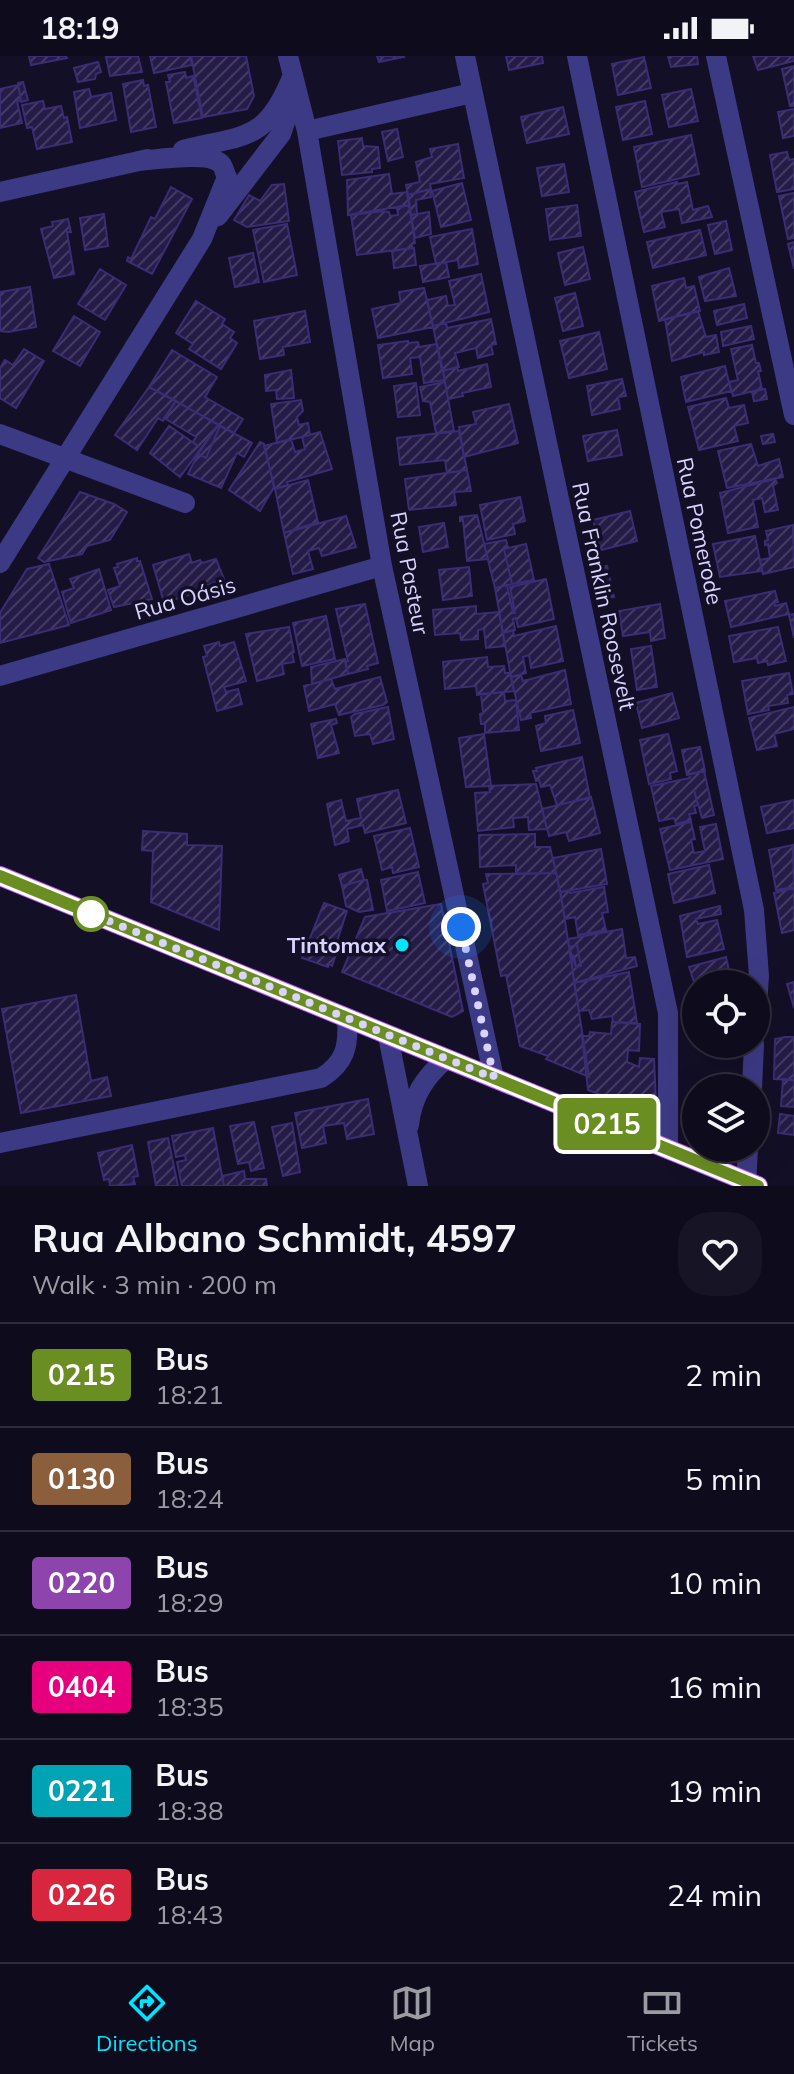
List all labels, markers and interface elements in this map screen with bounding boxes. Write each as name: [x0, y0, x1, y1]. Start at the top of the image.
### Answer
text: 18:19: [40, 9, 119, 47]
street label: Rua Pomerode: [671, 455, 729, 607]
street label: Rua Franklin Roosevelt: [566, 479, 642, 713]
street label: Rua Pasteur: [384, 509, 436, 637]
street label: Rua Oásis: [131, 570, 239, 626]
unlabelled marker: [74, 897, 108, 931]
your location: [441, 907, 481, 947]
place label: Tintomax: [287, 931, 387, 959]
marker: Tintomax: [393, 936, 411, 954]
map controls: [682, 970, 770, 1162]
button: locate: [682, 970, 770, 1058]
button: layers: [682, 1074, 770, 1162]
line badge: 0215: [551, 1098, 663, 1150]
text: 0215: [573, 1106, 641, 1141]
button: heart: [678, 1212, 762, 1296]
text: Rua Albano Schmidt, 4597: [32, 1214, 517, 1262]
text: Walk · 3 min · 200 m: [32, 1268, 277, 1301]
text: Bus: [155, 1340, 209, 1378]
text: 2 min: [685, 1356, 762, 1394]
text: 0215: [48, 1357, 115, 1392]
text: 18:21: [155, 1378, 224, 1411]
text: Bus: [155, 1444, 209, 1482]
text: 5 min: [685, 1460, 762, 1498]
text: 0130: [48, 1461, 115, 1496]
text: 18:24: [155, 1482, 224, 1515]
text: Bus: [155, 1548, 209, 1586]
text: 10 min: [667, 1564, 762, 1602]
text: 0220: [48, 1565, 115, 1600]
text: 18:29: [155, 1586, 224, 1619]
text: Bus: [155, 1652, 209, 1690]
text: 16 min: [667, 1668, 762, 1706]
text: 0404: [48, 1669, 115, 1704]
text: 18:35: [155, 1690, 224, 1723]
text: Bus: [155, 1756, 209, 1794]
text: 19 min: [667, 1772, 762, 1810]
text: 0221: [48, 1773, 115, 1808]
text: 18:38: [155, 1794, 224, 1827]
text: Bus: [155, 1860, 209, 1898]
text: 24 min: [667, 1876, 762, 1914]
text: 0226: [48, 1877, 115, 1912]
text: 18:43: [155, 1898, 224, 1931]
tab: Directions: [96, 1981, 198, 2057]
tab: Map: [390, 1981, 435, 2057]
tab: Tickets: [627, 1981, 698, 2057]

